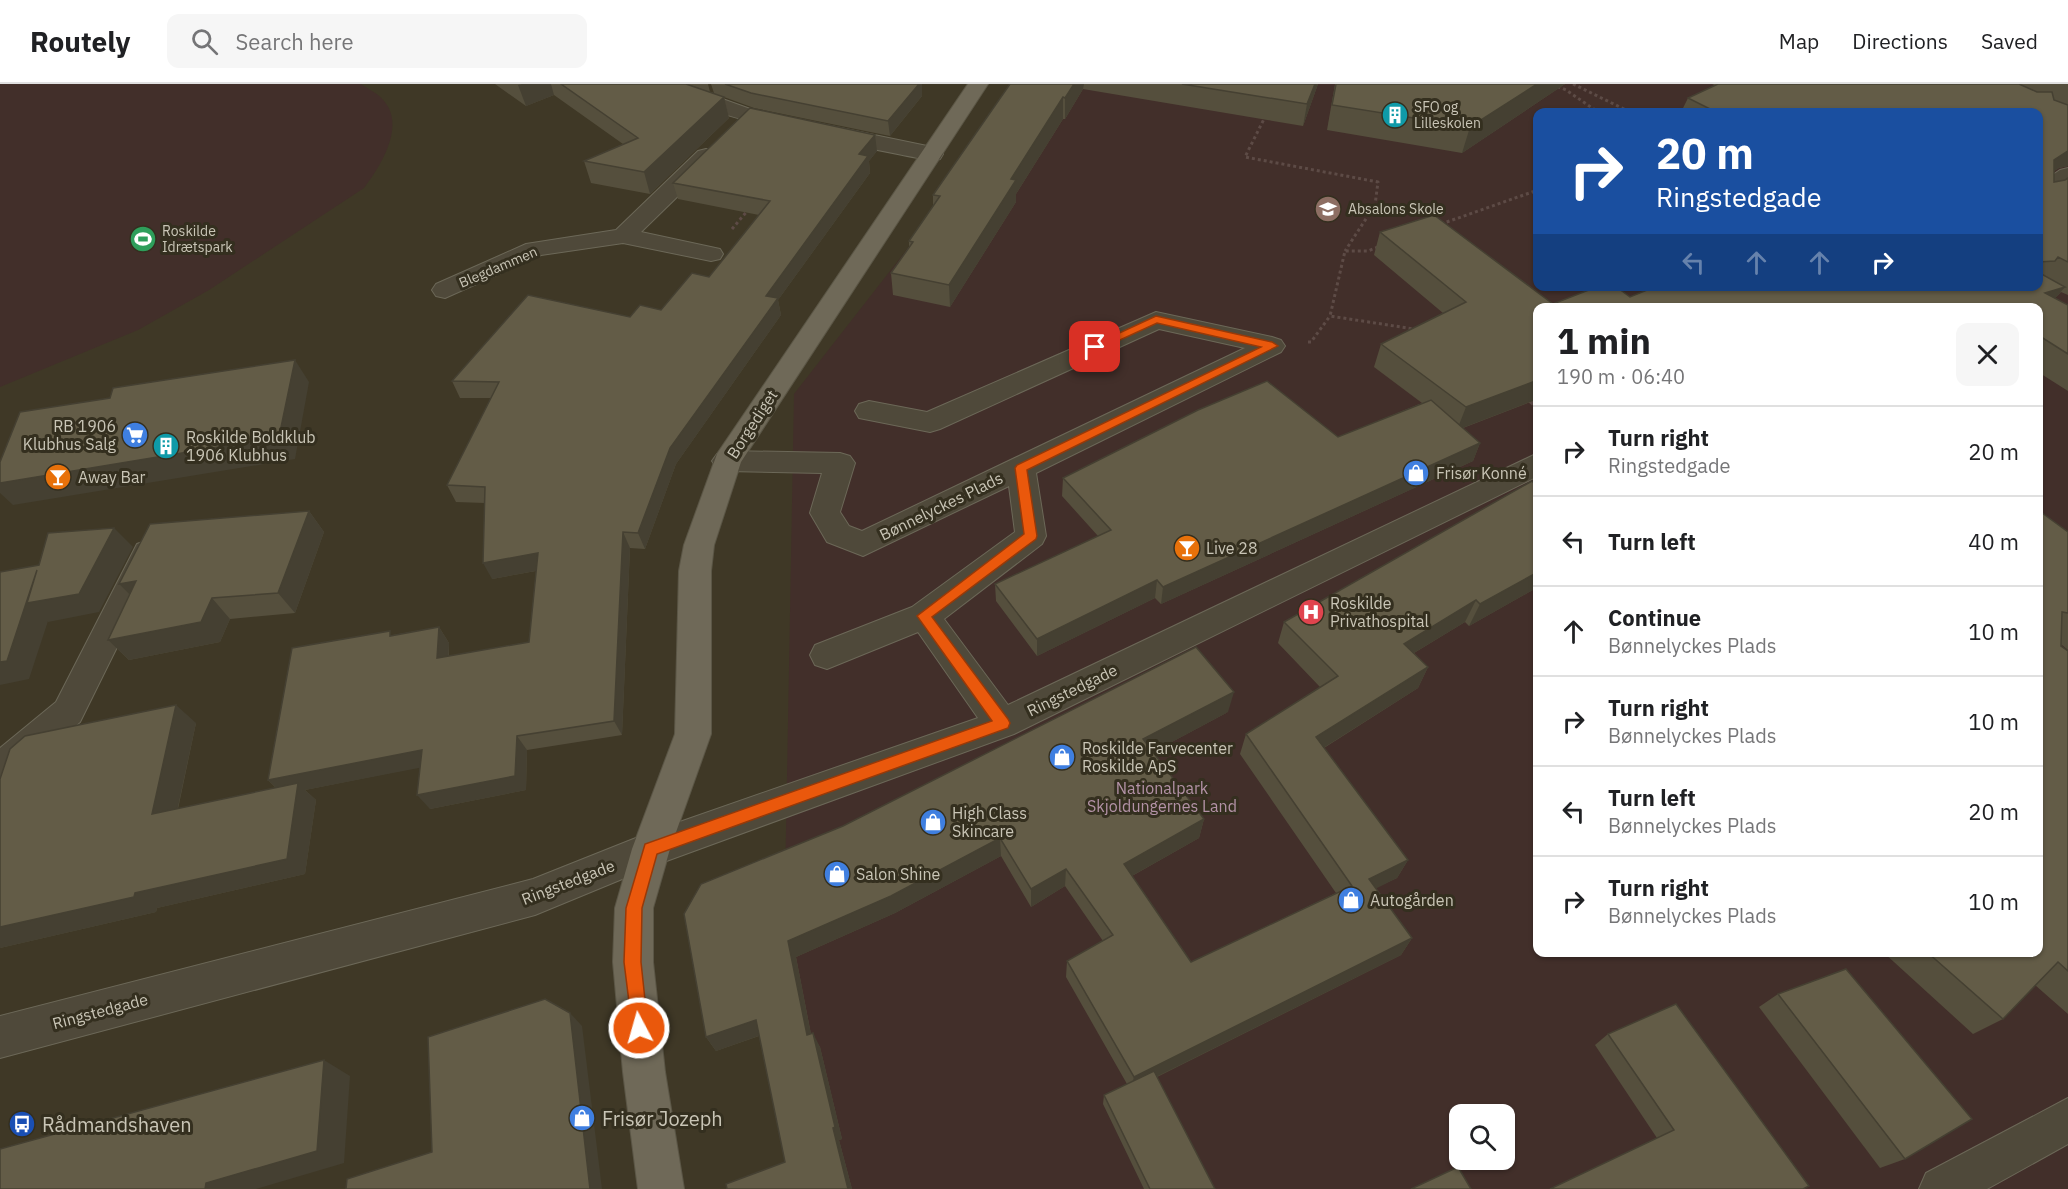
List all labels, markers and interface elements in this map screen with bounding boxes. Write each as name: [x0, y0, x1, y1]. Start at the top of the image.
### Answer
search box: [167, 14, 587, 68]
text: Routely: [30, 23, 131, 60]
icon: search: [188, 25, 221, 58]
text: Search here: [236, 27, 354, 56]
text: Map: [1779, 27, 1819, 55]
text: Directions: [1852, 27, 1948, 55]
text: Saved: [1981, 27, 2038, 55]
place label: SFO og Lilleskolen: [1414, 98, 1481, 132]
building icon: SFO og Lilleskolen: [1380, 100, 1410, 130]
text: 20 m: [1656, 126, 1754, 181]
icon: right: [1557, 132, 1635, 210]
text: Ringstedgade: [1656, 179, 1822, 214]
school or university icon: Absalons Skole: [1313, 194, 1343, 224]
place label: Absalons Skole: [1348, 200, 1444, 218]
place label: Roskilde Idrætspark: [162, 222, 233, 256]
sports icon: Roskilde Idrætspark: [128, 224, 158, 254]
street label: Blegdammen: [456, 242, 540, 292]
icon: left: [1677, 246, 1710, 279]
icon: ahead: [1740, 246, 1773, 279]
icon: ahead: [1803, 246, 1836, 279]
icon: right: [1866, 246, 1899, 279]
text: 1 min: [1557, 317, 1651, 364]
pin: [1069, 321, 1120, 372]
button: close: [1956, 323, 2019, 386]
icon: arrive: [1078, 330, 1111, 363]
text: 190 m · 06:40: [1557, 363, 1685, 390]
street label: Borgediget: [722, 386, 782, 462]
place label: RB 1906 Klubhus Salg: [23, 416, 117, 454]
supermarket icon: RB 1906 Klubhus Salg: [120, 420, 150, 450]
text: Turn right: [1608, 423, 1709, 452]
place label: Roskilde Boldklub 1906 Klubhus: [186, 427, 316, 465]
building icon: Roskilde Boldklub 1906 Klubhus: [151, 431, 181, 461]
icon: right: [1557, 435, 1590, 468]
text: 20 m: [1968, 437, 2019, 466]
text: Ringstedgade: [1608, 452, 1731, 479]
shop icon: Frisør Konné: [1401, 458, 1431, 488]
bar icon: Away Bar: [43, 462, 73, 492]
place label: Frisør Konné: [1436, 463, 1527, 483]
place label: Away Bar: [78, 467, 145, 487]
street label: Bønnelyckes Plads: [876, 467, 1006, 545]
icon: left: [1557, 525, 1590, 558]
text: Turn left: [1608, 527, 1696, 556]
text: 40 m: [1968, 527, 2019, 556]
bar icon: Live 28: [1172, 533, 1202, 563]
place label: Live 28: [1206, 538, 1258, 558]
place label: Roskilde Privathospital: [1330, 593, 1429, 631]
hospital icon: Roskilde Privathospital: [1296, 597, 1326, 627]
text: Continue: [1608, 603, 1701, 632]
icon: ahead: [1557, 615, 1590, 648]
text: 10 m: [1968, 617, 2019, 646]
text: Bønnelyckes Plads: [1608, 632, 1777, 659]
street label: Ringstedgade: [1024, 659, 1121, 720]
text: Turn right: [1608, 693, 1709, 722]
icon: right: [1557, 705, 1590, 738]
text: 10 m: [1968, 707, 2019, 736]
text: Bønnelyckes Plads: [1608, 722, 1777, 749]
place label: Roskilde Farvecenter Roskilde ApS: [1082, 738, 1233, 776]
shop icon: Roskilde Farvecenter Roskilde ApS: [1047, 742, 1077, 772]
park label: Nationalpark Skjoldungernes Land: [1087, 778, 1237, 816]
text: Turn left: [1608, 783, 1696, 812]
icon: left: [1557, 795, 1590, 828]
text: 20 m: [1968, 797, 2019, 826]
place label: High Class Skincare: [952, 803, 1027, 841]
shop icon: High Class Skincare: [918, 807, 948, 837]
text: Bønnelyckes Plads: [1608, 812, 1777, 839]
street label: Ringstedgade: [519, 855, 618, 909]
shop icon: Salon Shine: [822, 859, 852, 889]
place label: Salon Shine: [856, 864, 940, 884]
text: Turn right: [1608, 873, 1709, 902]
shop icon: Autogården: [1336, 885, 1366, 915]
icon: right: [1557, 885, 1590, 918]
text: 10 m: [1968, 887, 2019, 916]
place label: Autogården: [1370, 890, 1454, 910]
text: Bønnelyckes Plads: [1608, 902, 1777, 929]
street label: Ringstedgade: [50, 989, 150, 1033]
position arrow: [607, 996, 671, 1060]
shop icon: Frisør Jozeph: [567, 1103, 597, 1133]
map controls: [1449, 1104, 1515, 1170]
button: search: [1449, 1104, 1515, 1170]
place label: Frisør Jozeph: [602, 1105, 723, 1132]
bus stop icon: Rådmandshaven: [7, 1109, 37, 1139]
place label: Rådmandshaven: [42, 1111, 192, 1138]

